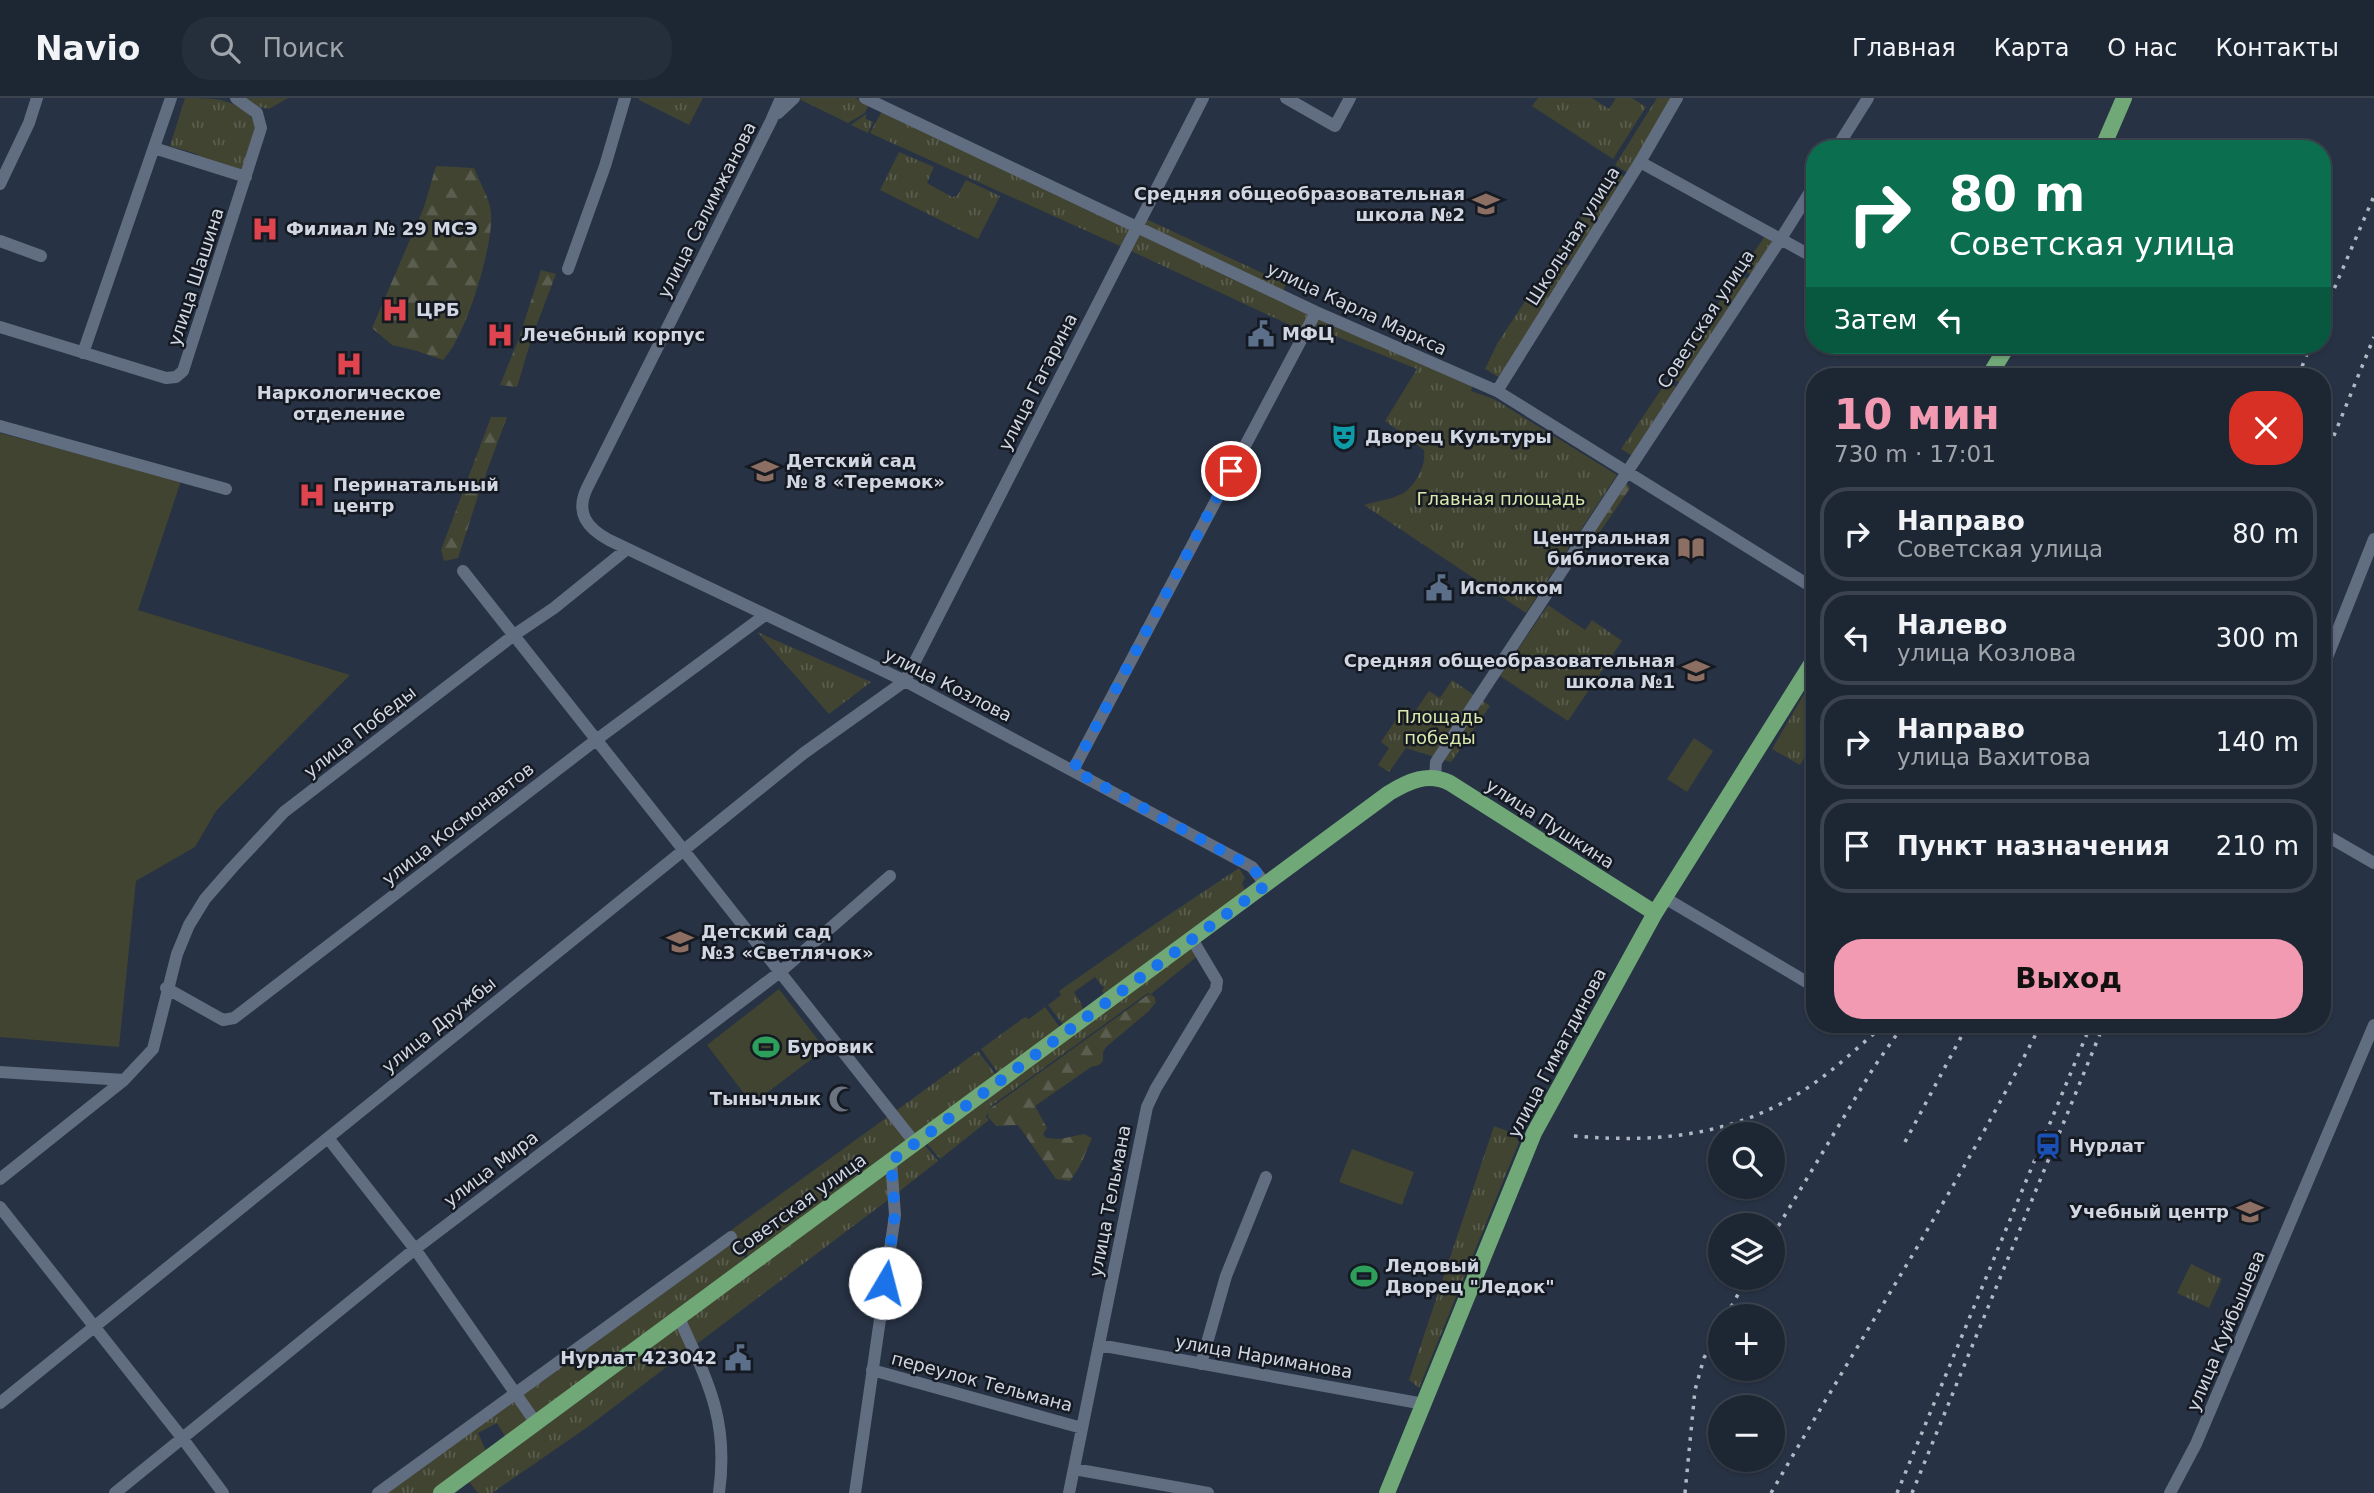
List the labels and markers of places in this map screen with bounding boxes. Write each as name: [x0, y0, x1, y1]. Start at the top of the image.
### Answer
place label: Средняя общеобразовательная школа №2: [1134, 183, 1465, 225]
school or university icon: Средняя общеобразовательная школа №2: [1471, 189, 1501, 219]
hospital icon: Филиал № 29 МСЭ: [250, 214, 280, 244]
place label: Филиал № 29 МСЭ: [286, 218, 477, 239]
hospital icon: ЦРБ: [380, 295, 410, 325]
place label: ЦРБ: [416, 299, 460, 320]
public building icon: МФЦ: [1246, 319, 1276, 349]
hospital icon: Лечебный корпус: [485, 320, 515, 350]
place label: МФЦ: [1282, 323, 1334, 344]
place label: Лечебный корпус: [521, 324, 705, 345]
hospital icon: Наркологическое отделение: [334, 349, 364, 379]
place label: Наркологическое отделение: [257, 382, 441, 424]
theatre icon: Дворец Культуры: [1329, 422, 1359, 452]
place label: Дворец Культуры: [1365, 426, 1552, 447]
pin: [1201, 441, 1261, 501]
place label: Детский сад № 8 «Теремок»: [786, 450, 945, 492]
school or university icon: Детский сад № 8 «Теремок»: [750, 456, 780, 486]
place label: Перинатальный центр: [333, 474, 499, 516]
hospital icon: Перинатальный центр: [297, 480, 327, 510]
place label: Центральная библиотека: [1532, 527, 1670, 569]
library icon: Центральная библиотека: [1676, 533, 1706, 563]
public building icon: Исполком: [1424, 573, 1454, 603]
place label: Исполком: [1460, 577, 1563, 598]
place label: Средняя общеобразовательная школа №1: [1344, 650, 1675, 692]
school or university icon: Средняя общеобразовательная школа №1: [1681, 656, 1711, 686]
place label: Детский сад №3 «Светлячок»: [701, 921, 874, 963]
school or university icon: Детский сад №3 «Светлячок»: [665, 927, 695, 957]
sports icon: Буровик: [751, 1032, 781, 1062]
place label: Буровик: [787, 1036, 874, 1057]
mosque icon: Тынычлык: [827, 1084, 857, 1114]
place label: Тынычлык: [710, 1088, 821, 1109]
station icon: Нурлат: [2033, 1131, 2063, 1161]
place label: Нурлат: [2069, 1135, 2145, 1156]
school or university icon: Учебный центр: [2235, 1197, 2265, 1227]
place label: Учебный центр: [2069, 1201, 2229, 1222]
place label: Ледовый Дворец "Ледок": [1385, 1255, 1555, 1297]
sports icon: Ледовый Дворец "Ледок": [1349, 1261, 1379, 1291]
public building icon: Нурлат 423042: [723, 1343, 753, 1373]
place label: Нурлат 423042: [560, 1347, 717, 1368]

